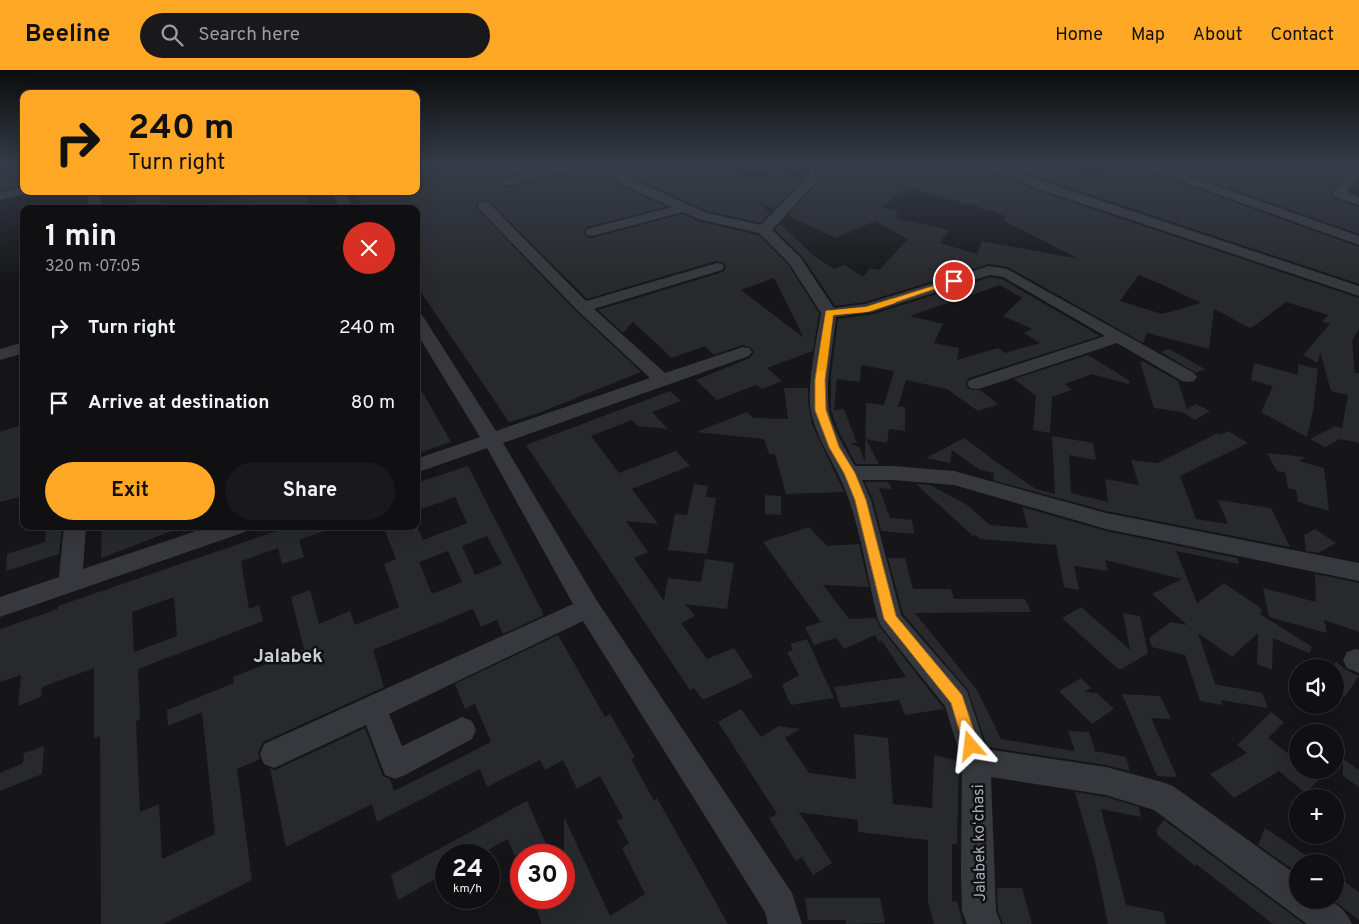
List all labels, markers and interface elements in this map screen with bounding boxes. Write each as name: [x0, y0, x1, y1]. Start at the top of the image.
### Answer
search box: [140, 13, 490, 58]
text: Beeline: [25, 20, 110, 50]
icon: search: [158, 21, 186, 49]
text: Search here: [198, 23, 300, 47]
text: Home: [1055, 24, 1103, 47]
text: Map: [1131, 24, 1165, 47]
text: About: [1193, 24, 1242, 47]
text: Contact: [1270, 24, 1334, 47]
text: 240 m: [128, 107, 234, 151]
icon: right: [45, 110, 110, 175]
text: Turn right: [128, 150, 225, 177]
text: 1 min: [45, 219, 117, 256]
button: close: [343, 222, 395, 274]
text: 320 m · 07:05: [45, 257, 141, 277]
pin: [933, 260, 975, 302]
icon: arrive: [940, 267, 968, 295]
icon: right: [45, 314, 73, 342]
text: Turn right: [88, 316, 176, 340]
text: 240 m: [339, 316, 395, 340]
icon: arrive: [45, 389, 73, 417]
text: Arrive at destination: [88, 391, 269, 415]
text: 80 m: [351, 391, 395, 415]
button: Exit: [45, 462, 215, 520]
button: Share: [225, 462, 395, 520]
district label: Jalabek: [253, 645, 323, 669]
map controls: [1289, 659, 1344, 909]
button: sound: [1289, 659, 1344, 714]
position arrow: [944, 719, 996, 771]
button: search: [1289, 724, 1344, 779]
street label: Jalabek koʻchasi: [969, 784, 991, 902]
button: +: [1289, 789, 1344, 844]
speed limit sign: 30: [510, 844, 575, 909]
text: 24: [452, 854, 483, 886]
button: −: [1289, 854, 1344, 909]
text: km/h: [453, 881, 482, 897]

